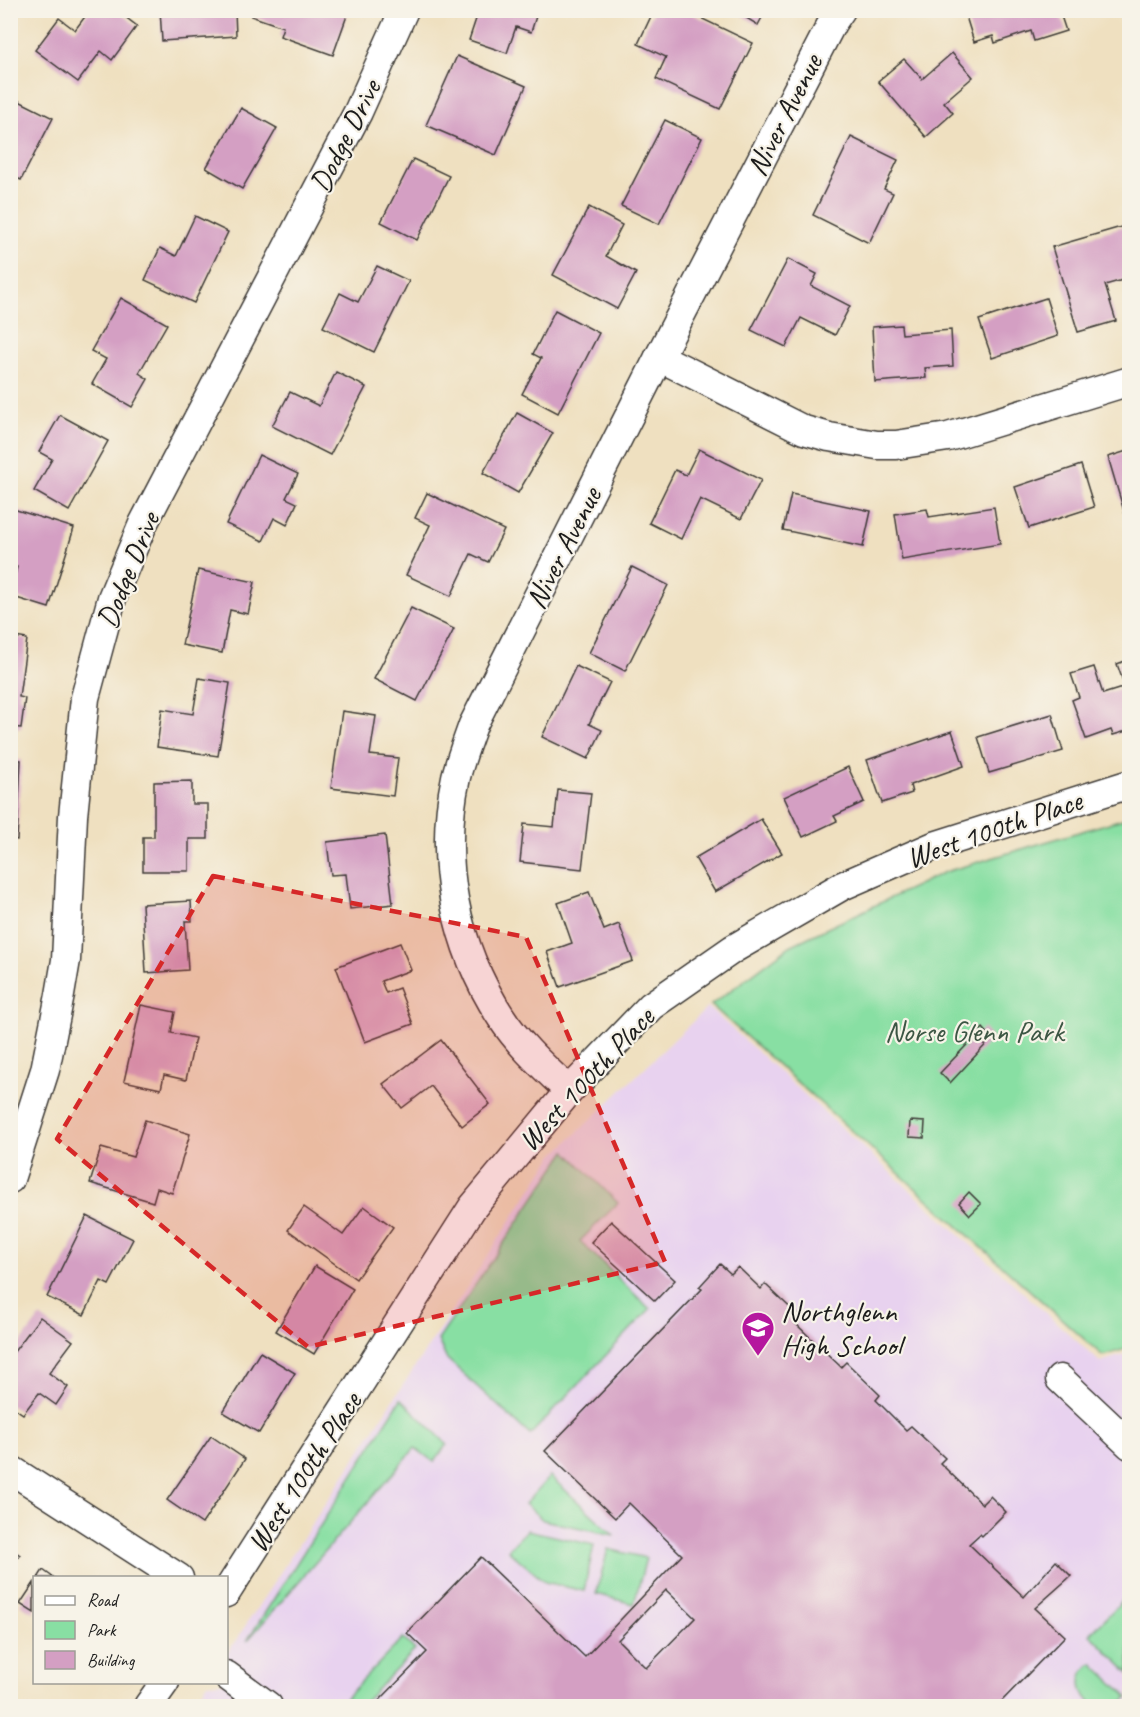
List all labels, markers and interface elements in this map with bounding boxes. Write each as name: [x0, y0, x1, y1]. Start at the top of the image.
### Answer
street label: Niver Avenue: [737, 46, 832, 182]
street label: Dodge Drive: [301, 71, 390, 199]
street label: Niver Avenue: [516, 479, 611, 615]
street label: Dodge Drive: [88, 505, 169, 633]
street label: West 100th Place: [901, 781, 1089, 877]
street label: West 100th Place: [510, 998, 664, 1159]
park label: Norse Glenn Park: [885, 1012, 1065, 1050]
place label: Northglenn High School: [781, 1292, 906, 1364]
school or university icon: Northglenn High School: [740, 1310, 776, 1357]
street label: West 100th Place: [238, 1383, 371, 1559]
legend: [33, 1576, 228, 1684]
text: Road: [87, 1589, 120, 1611]
text: Park: [87, 1619, 117, 1641]
text: Building: [87, 1649, 136, 1671]

